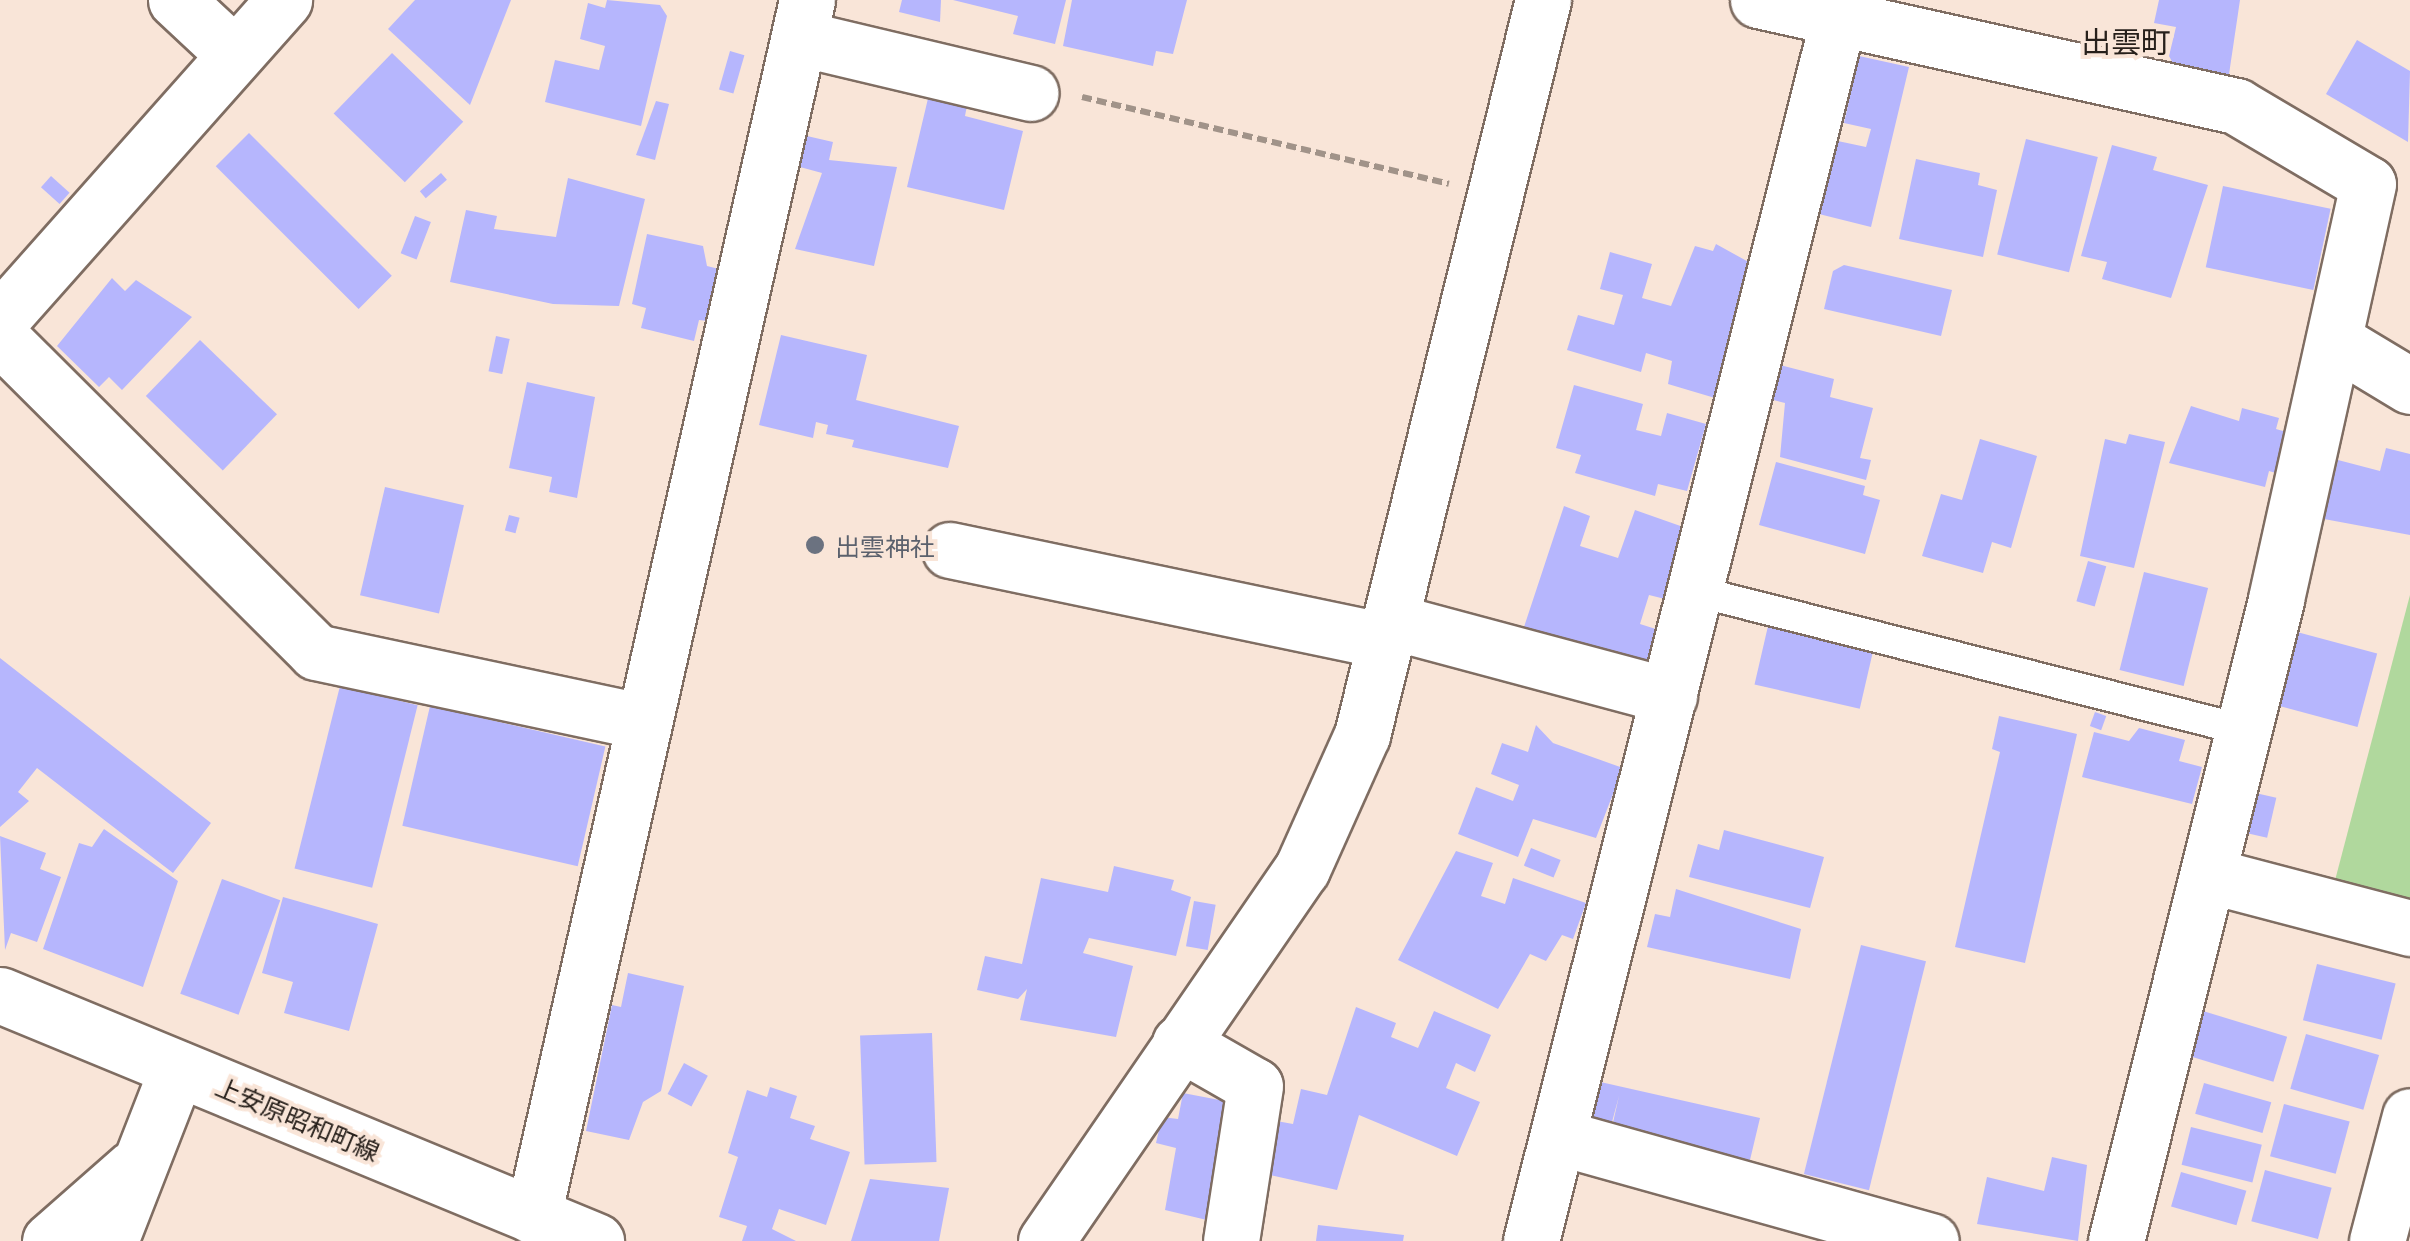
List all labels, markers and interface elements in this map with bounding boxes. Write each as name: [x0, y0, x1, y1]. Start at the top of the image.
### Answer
district label: 出雲町: [2081, 22, 2171, 58]
place label: 出雲神社: [835, 530, 935, 560]
marker: 出雲神社: [804, 534, 826, 556]
street label: 上安原昭和町線: [212, 1070, 384, 1166]

